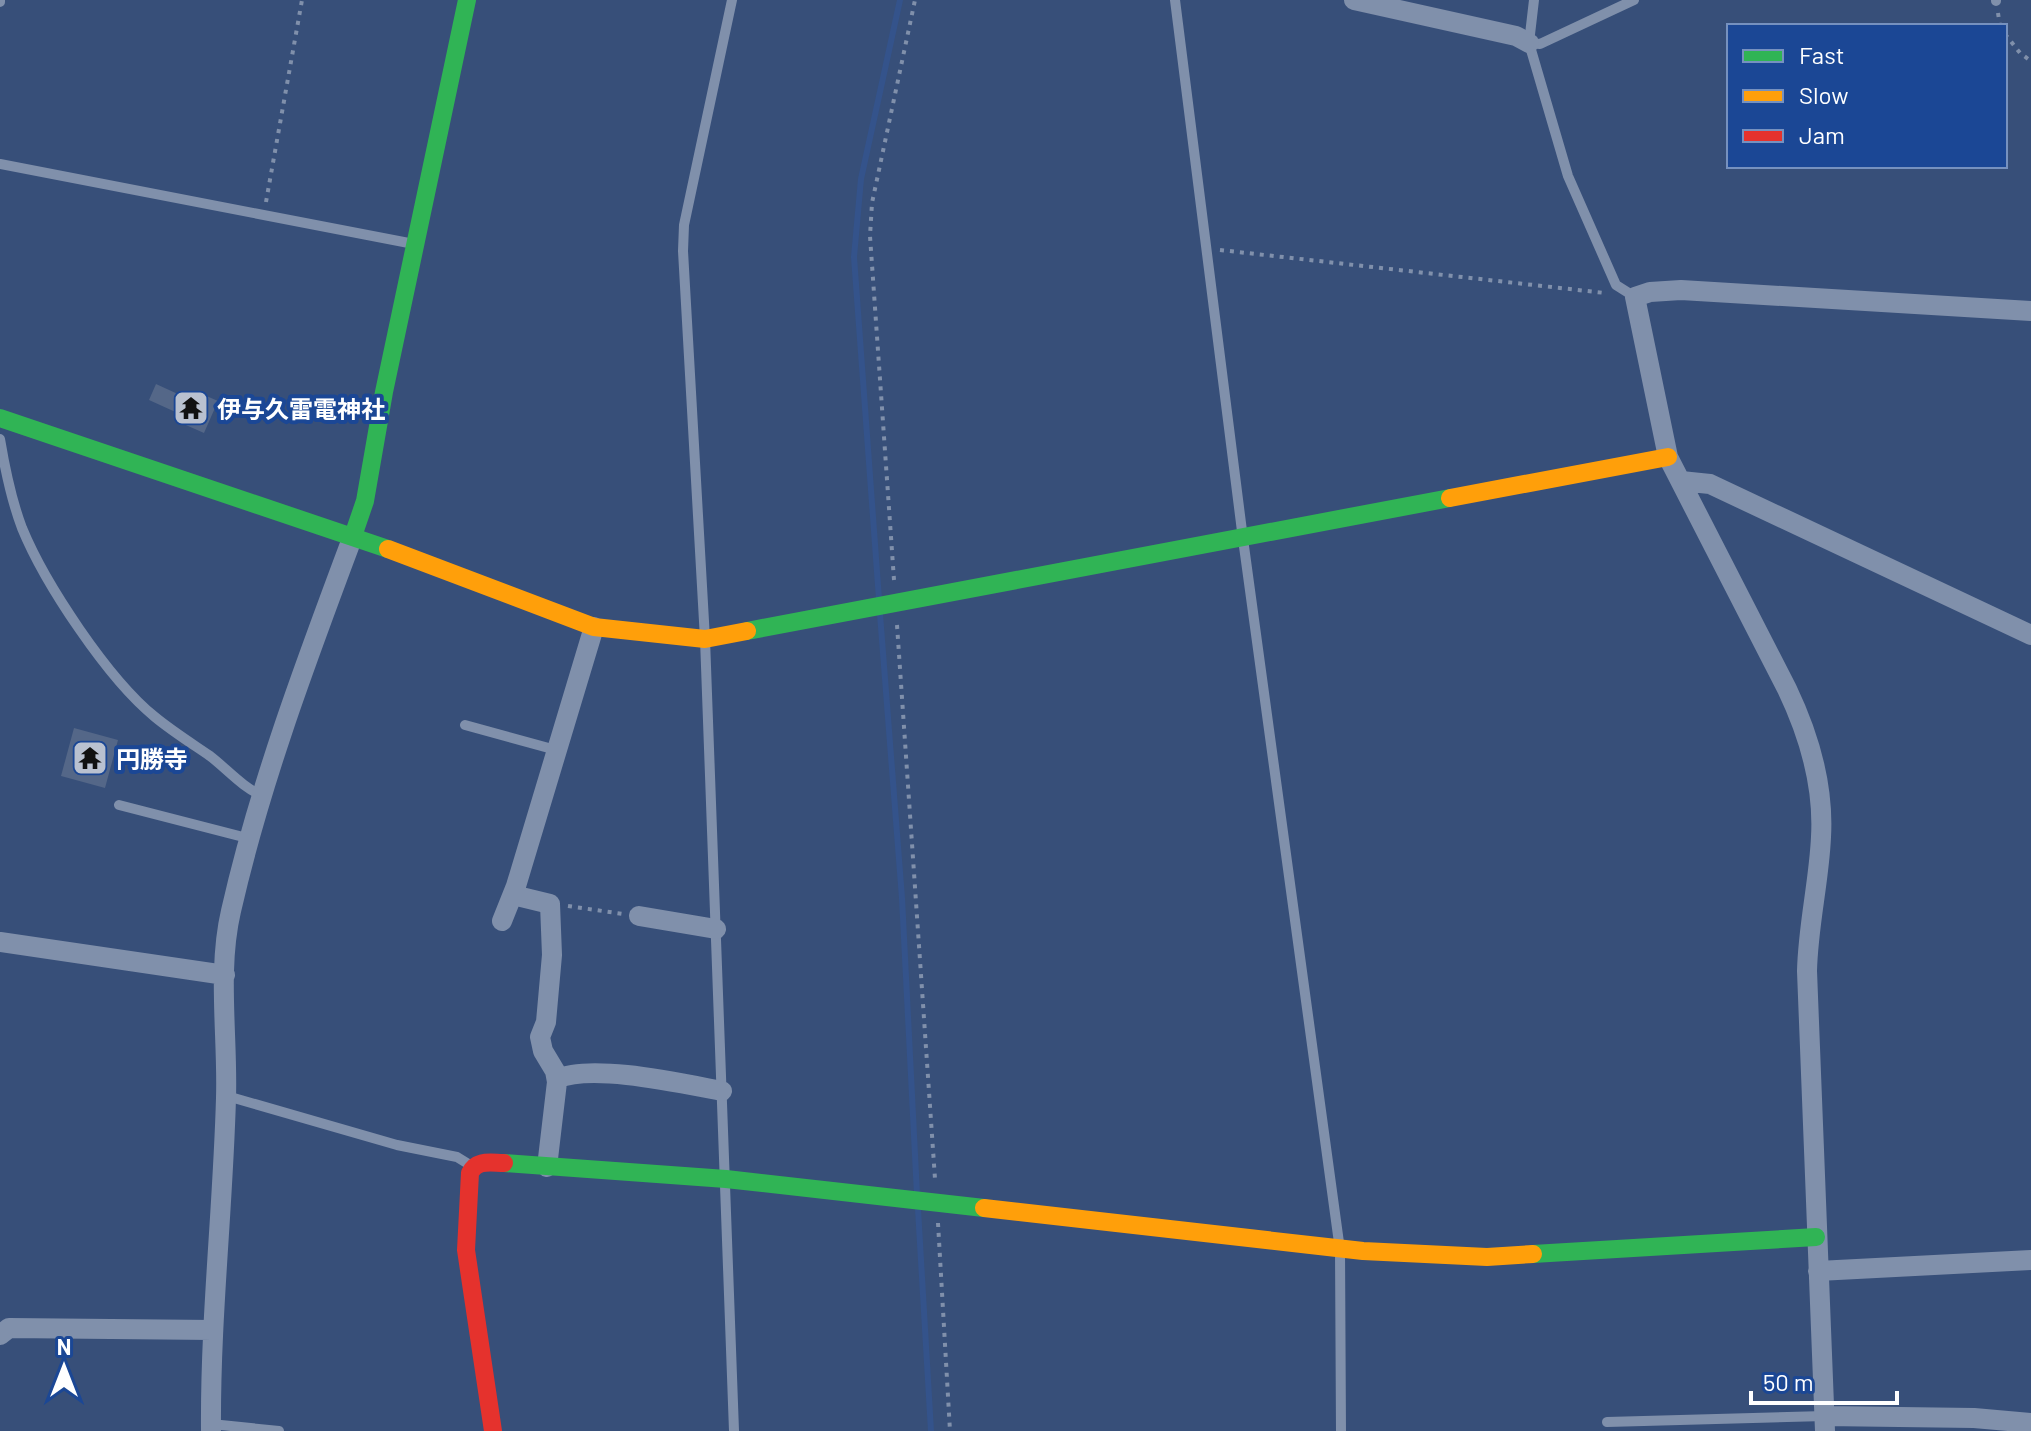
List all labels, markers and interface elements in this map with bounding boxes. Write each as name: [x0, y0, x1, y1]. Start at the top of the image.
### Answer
legend: [1727, 24, 2007, 168]
text: Fast: [1799, 40, 1844, 69]
text: Slow: [1799, 80, 1848, 109]
text: Jam: [1799, 120, 1845, 149]
temple icon: 伊与久雷電神社: [172, 389, 210, 427]
place label: 伊与久雷電神社: [217, 394, 385, 423]
temple icon: 円勝寺: [71, 739, 109, 777]
place label: 円勝寺: [116, 744, 188, 773]
north arrow: [24, 1327, 104, 1407]
text: N: [57, 1333, 71, 1359]
scale bar: [1751, 1355, 1897, 1405]
text: 50 m: [1763, 1367, 1814, 1396]

